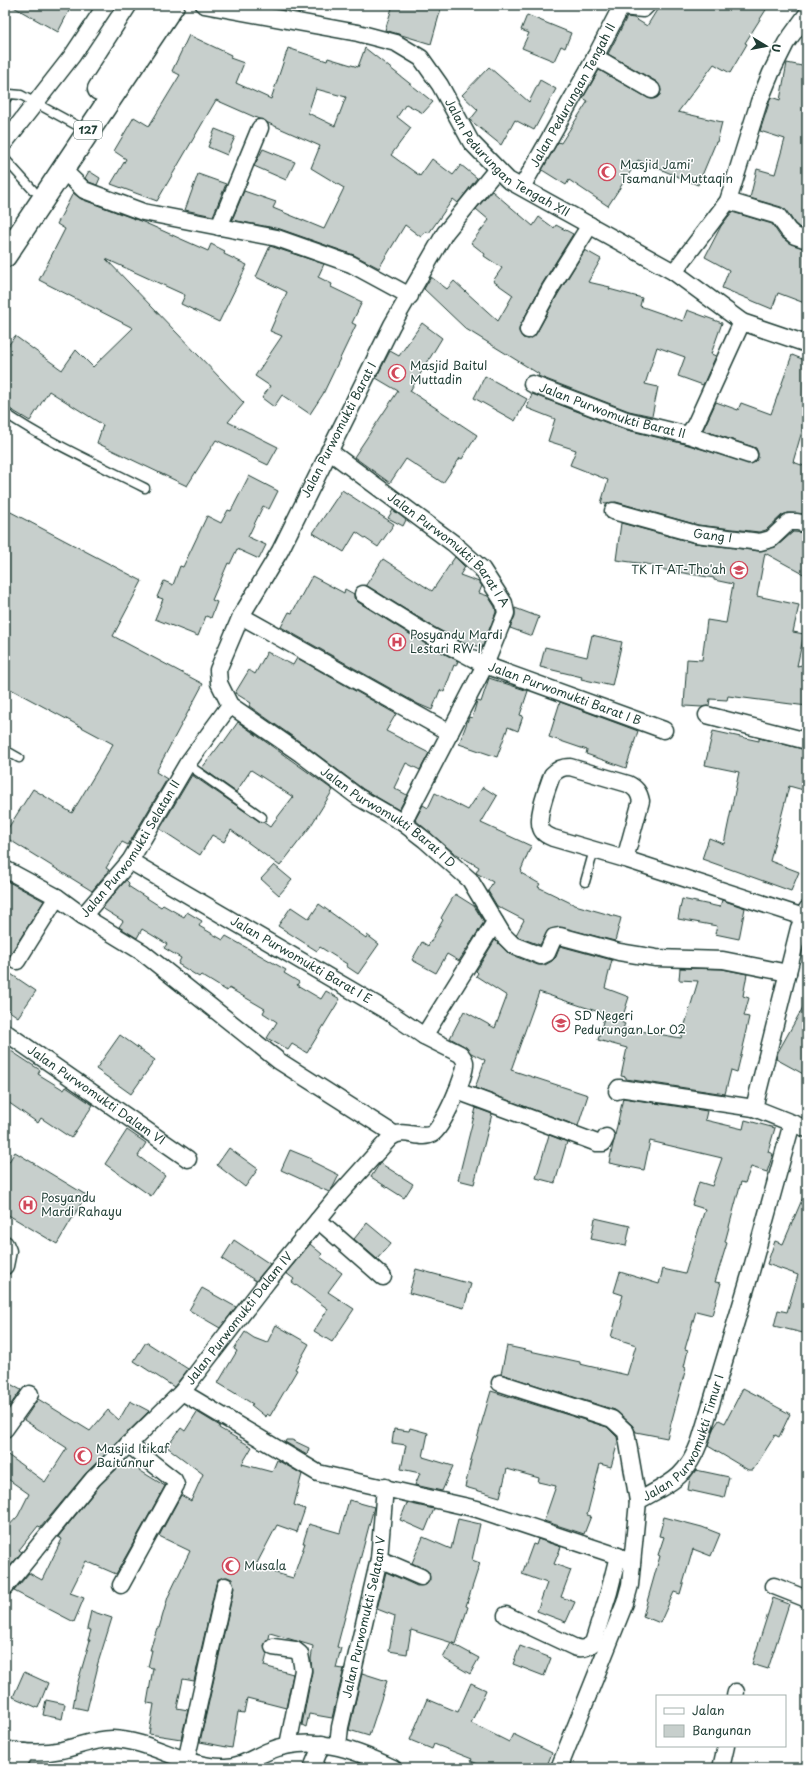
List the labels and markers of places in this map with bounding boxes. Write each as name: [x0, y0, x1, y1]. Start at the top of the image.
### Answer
place label: Masjid Jami' Tsamanul Muttaqin: [620, 155, 733, 187]
mosque icon: Masjid Jami' Tsamanul Muttaqin: [597, 162, 617, 182]
place label: Masjid Baitul Muttadin: [410, 356, 487, 388]
mosque icon: Masjid Baitul Muttadin: [387, 363, 407, 383]
place label: TK IT AT-Tho'ah: [631, 560, 726, 578]
school or university icon: TK IT AT-Tho'ah: [729, 560, 749, 580]
place label: Posyandu Mardi Lestari RW I: [410, 625, 503, 657]
hospital icon: Posyandu Mardi Lestari RW I: [387, 632, 407, 652]
place label: SD Negeri Pedurungan Lor 02: [574, 1006, 686, 1038]
school or university icon: SD Negeri Pedurungan Lor 02: [551, 1013, 571, 1033]
place label: Posyandu Mardi Rahayu: [41, 1188, 122, 1220]
hospital icon: Posyandu Mardi Rahayu: [18, 1195, 38, 1215]
place label: Masjid Itikaf Baitunnur: [96, 1439, 170, 1471]
mosque icon: Masjid Itikaf Baitunnur: [73, 1446, 93, 1466]
mosque icon: Musala: [221, 1556, 241, 1576]
place label: Musala: [244, 1556, 287, 1574]

